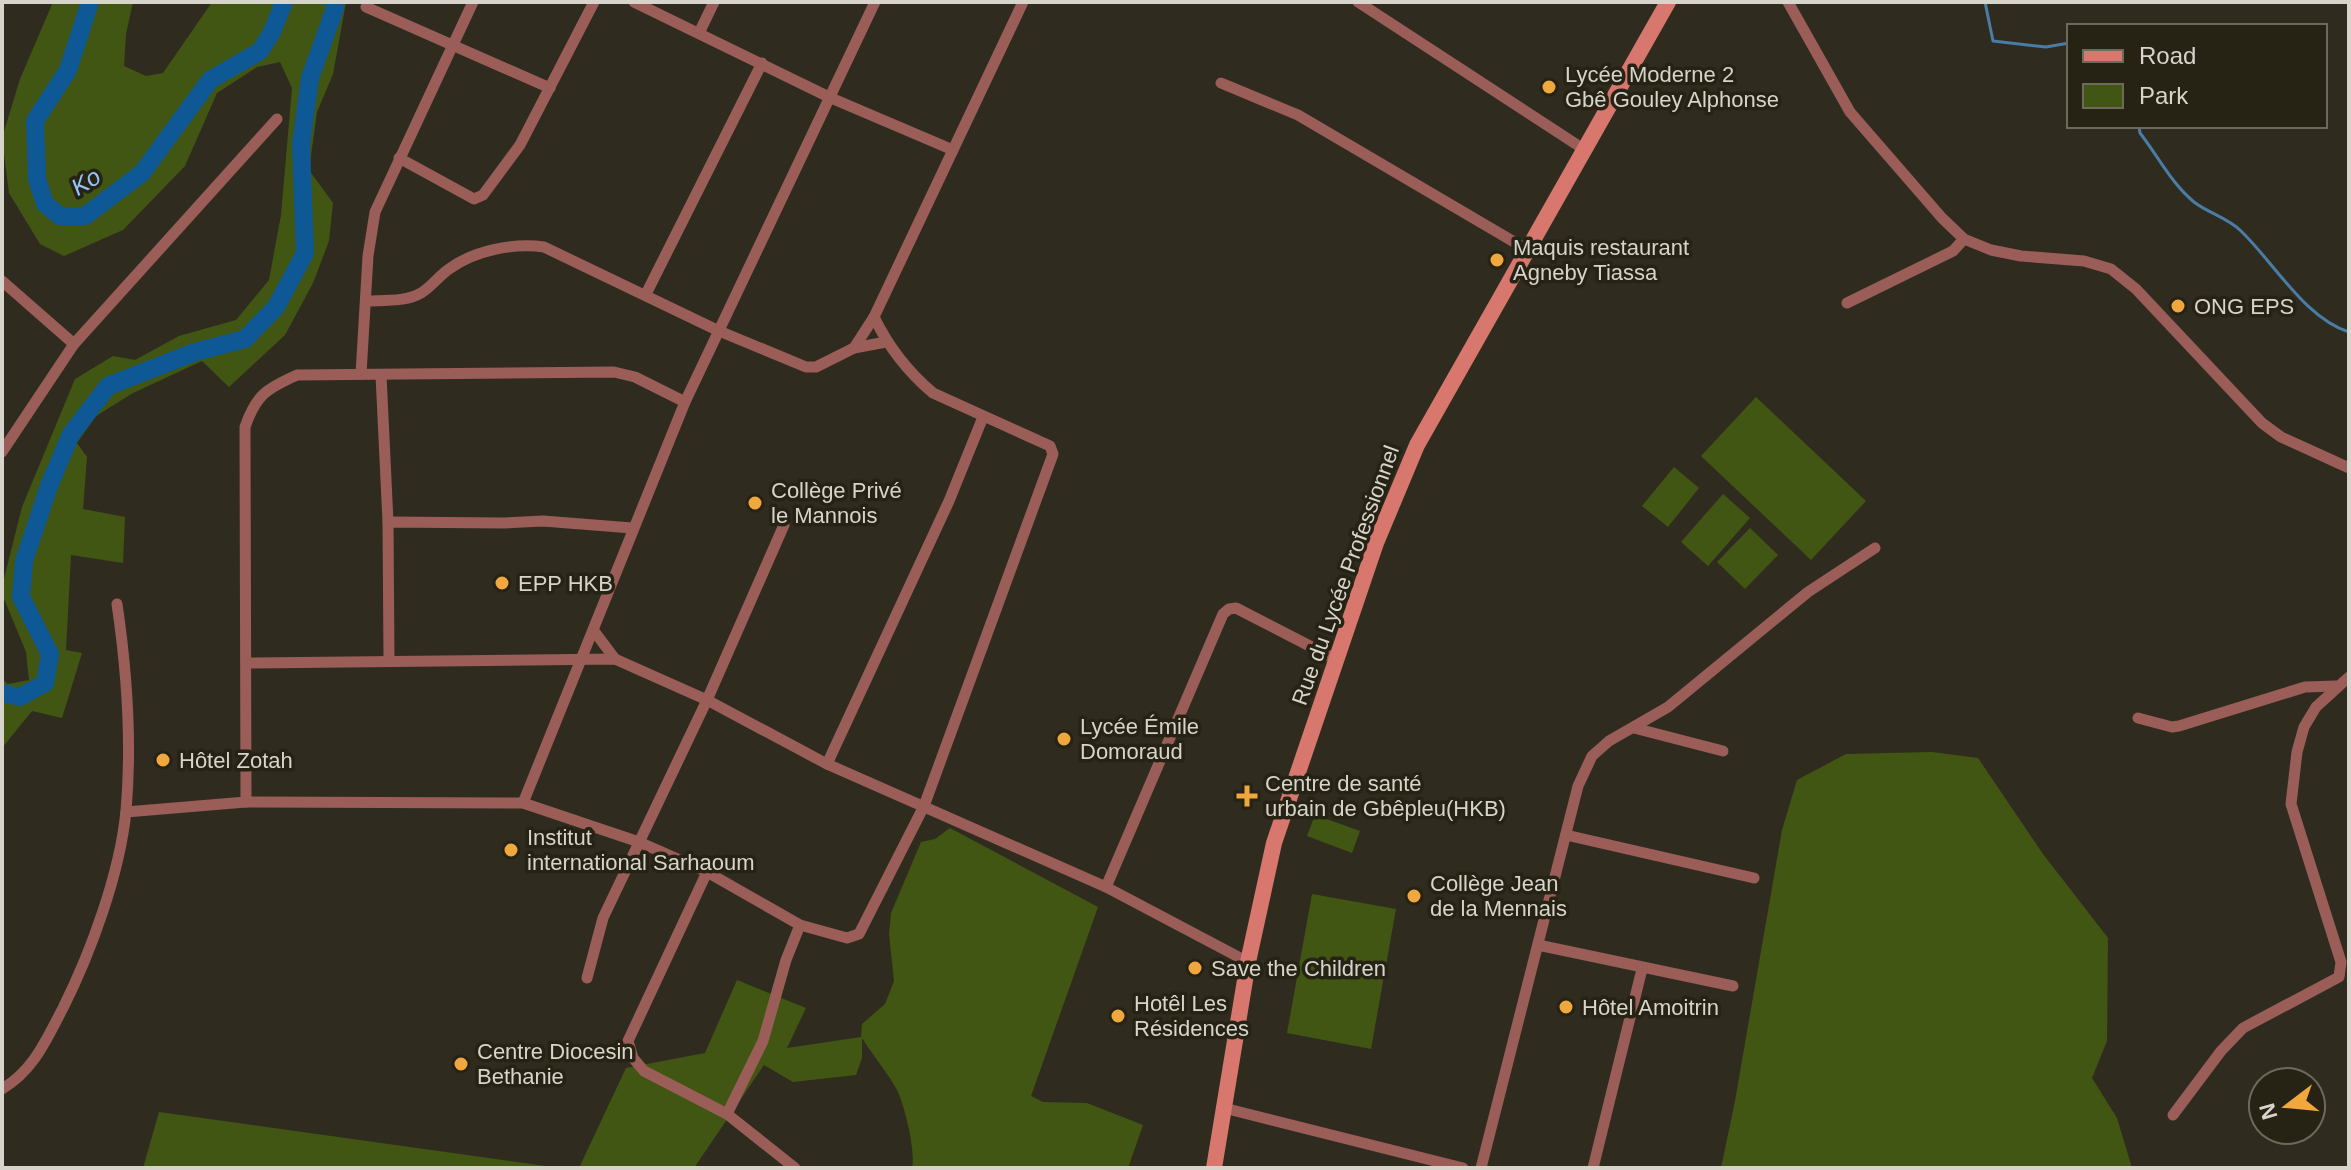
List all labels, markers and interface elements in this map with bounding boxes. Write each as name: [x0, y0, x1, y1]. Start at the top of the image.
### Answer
legend: [2067, 24, 2327, 128]
text: Road: [2139, 42, 2196, 69]
place label: Lycée Moderne 2 Gbê Gouley Alphonse: [1565, 62, 1779, 112]
marker: Lycée Moderne 2 Gbê Gouley Alphonse: [1540, 78, 1558, 96]
text: Park: [2139, 82, 2189, 109]
water label: Ko: [66, 162, 105, 201]
place label: Maquis restaurant Agneby Tiassa: [1513, 235, 1689, 285]
marker: Maquis restaurant Agneby Tiassa: [1488, 251, 1506, 269]
place label: ONG EPS: [2194, 294, 2294, 319]
marker: ONG EPS: [2169, 297, 2187, 315]
street label: Rue du Lycée Professionnel: [1287, 442, 1404, 708]
place label: Collège Privé le Mannois: [771, 478, 902, 528]
marker: Collège Privé le Mannois: [746, 494, 764, 512]
place label: EPP HKB: [518, 571, 613, 596]
marker: EPP HKB: [493, 574, 511, 592]
place label: Lycée Émile Domoraud: [1080, 714, 1199, 764]
marker: Lycée Émile Domoraud: [1055, 730, 1073, 748]
place label: Hôtel Zotah: [179, 748, 293, 773]
marker: Hôtel Zotah: [154, 751, 172, 769]
place label: Centre de santé urbain de Gbêpleu(HKB): [1265, 771, 1506, 821]
marker: Centre de santé urbain de Gbêpleu(HKB): [1236, 785, 1258, 807]
place label: Institut international Sarhaoum: [527, 825, 754, 875]
marker: Institut international Sarhaoum: [502, 841, 520, 859]
place label: Collège Jean de la Mennais: [1430, 871, 1567, 921]
marker: Collège Jean de la Mennais: [1405, 887, 1423, 905]
place label: Save the Children: [1211, 956, 1386, 981]
marker: Save the Children: [1186, 959, 1204, 977]
place label: Hotêl Les Résidences: [1134, 991, 1249, 1041]
place label: Hôtel Amoitrin: [1582, 995, 1719, 1020]
marker: Hôtel Amoitrin: [1557, 998, 1575, 1016]
marker: Hotêl Les Résidences: [1109, 1007, 1127, 1025]
place label: Centre Diocesin Bethanie: [477, 1039, 634, 1089]
marker: Centre Diocesin Bethanie: [452, 1055, 470, 1073]
north arrow: [2247, 1066, 2327, 1146]
text: N: [2254, 1100, 2282, 1122]

